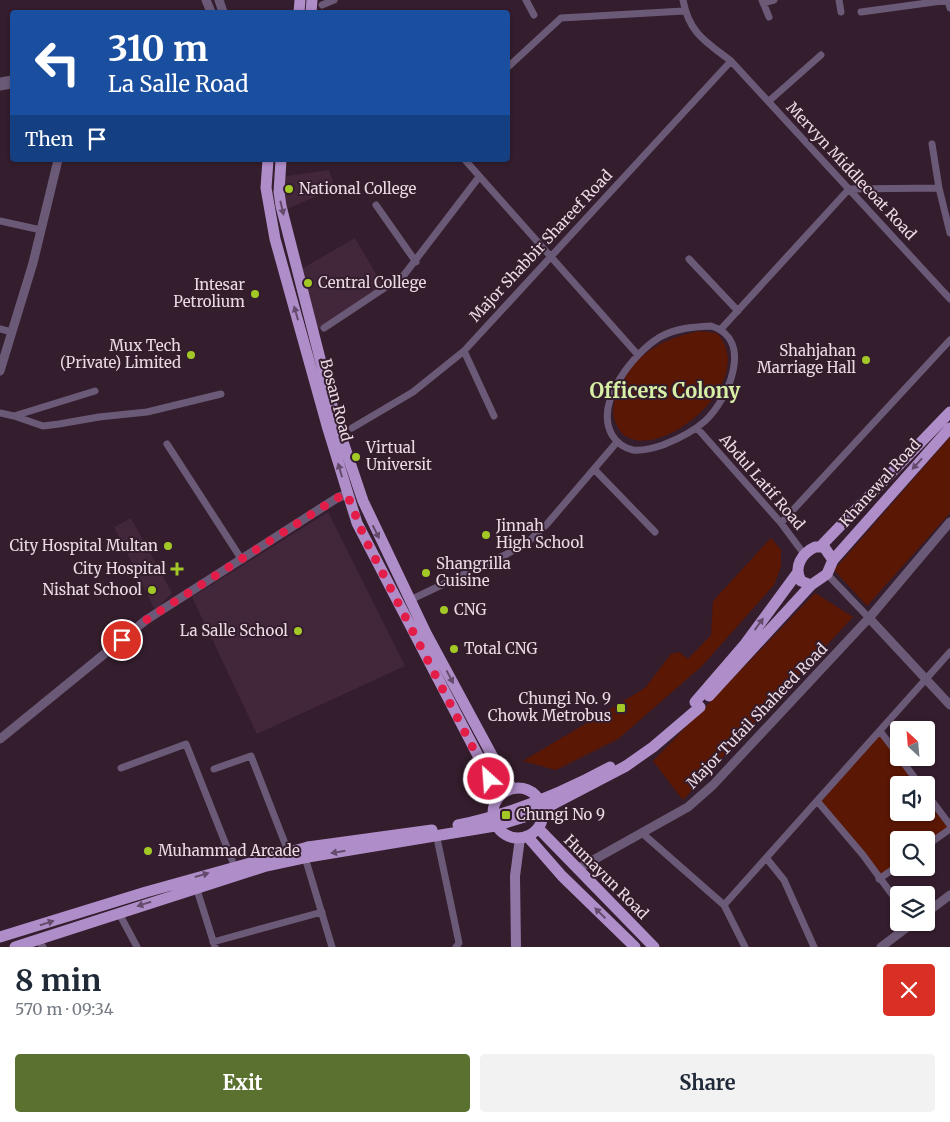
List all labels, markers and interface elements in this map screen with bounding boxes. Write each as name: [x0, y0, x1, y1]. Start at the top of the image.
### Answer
text: 310 m: [108, 27, 208, 71]
icon: left: [25, 30, 90, 95]
text: La Salle Road: [108, 70, 248, 98]
street label: Mervyn Middlecoat Road: [782, 98, 920, 244]
icon: arrive: [83, 125, 111, 153]
text: Then: [25, 127, 73, 151]
street label: Major Shabbir Shareef Road: [465, 166, 616, 326]
place label: National College: [299, 179, 417, 198]
marker: National College: [283, 183, 295, 195]
one-way arrow: [278, 201, 286, 216]
place label: Central College: [318, 273, 426, 292]
place label: Intesar Petrolium: [173, 275, 245, 311]
marker: Central College: [302, 277, 314, 289]
marker: Intesar Petrolium: [249, 288, 261, 300]
one-way arrow: [292, 306, 300, 321]
place label: Mux Tech (Private) Limited: [60, 336, 181, 372]
place label: Shahjahan Marriage Hall: [757, 341, 856, 377]
marker: Mux Tech (Private) Limited: [185, 349, 197, 361]
marker: Shahjahan Marriage Hall: [860, 354, 872, 366]
street label: Bosan Road: [316, 356, 357, 443]
district label: Officers Colony: [590, 378, 741, 403]
street label: Abdul Latif Road: [715, 429, 809, 533]
street label: Khanewal Road: [835, 435, 924, 531]
place label: Virtual Universit: [365, 438, 432, 474]
marker: Virtual Universit: [350, 451, 362, 463]
one-way arrow: [911, 457, 923, 469]
one-way arrow: [335, 462, 343, 477]
place label: Jinnah High School: [495, 516, 584, 552]
one-way arrow: [372, 524, 381, 539]
marker: Jinnah High School: [480, 529, 492, 541]
place label: City Hospital Multan: [9, 536, 158, 555]
marker: City Hospital Multan: [162, 540, 174, 552]
place label: Shangrilla Cuisine: [436, 554, 511, 590]
place label: City Hospital: [73, 559, 166, 578]
marker: City Hospital: [170, 562, 184, 576]
marker: Shangrilla Cuisine: [420, 567, 432, 579]
place label: Nishat School: [42, 580, 142, 599]
marker: Nishat School: [146, 584, 158, 596]
place label: CNG: [454, 600, 486, 619]
marker: CNG: [438, 604, 450, 616]
one-way arrow: [754, 618, 765, 631]
pin: [101, 619, 143, 661]
place label: La Salle School: [180, 621, 288, 640]
marker: La Salle School: [292, 625, 304, 637]
icon: arrive: [108, 626, 136, 654]
place label: Total CNG: [464, 639, 537, 658]
street label: Major Tufail Shaheed Road: [682, 639, 831, 792]
marker: Total CNG: [448, 643, 460, 655]
one-way arrow: [446, 669, 454, 684]
place label: Chungi No. 9 Chowk Metrobus: [488, 689, 611, 725]
marker: Chungi No. 9 Chowk Metrobus: [615, 702, 627, 714]
north arrow: [890, 721, 935, 766]
map controls: [890, 721, 935, 931]
position arrow: [462, 752, 514, 804]
button: sound: [890, 776, 935, 821]
place label: Chungi No 9: [516, 805, 605, 824]
marker: Chungi No 9: [500, 809, 512, 821]
street label: Humayun Road: [560, 830, 653, 923]
button: search: [890, 831, 935, 876]
place label: Muhammad Arcade: [158, 841, 300, 860]
marker: Muhammad Arcade: [142, 845, 154, 857]
one-way arrow: [330, 849, 346, 857]
one-way arrow: [195, 871, 210, 879]
button: layers: [890, 886, 935, 931]
one-way arrow: [136, 901, 151, 909]
one-way arrow: [594, 907, 606, 919]
one-way arrow: [39, 918, 54, 926]
text: 8 min: [15, 961, 101, 999]
button: close: [883, 964, 935, 1016]
text: 570 m · 09:34: [15, 999, 114, 1019]
button: Exit: [15, 1054, 470, 1112]
button: Share: [480, 1054, 935, 1112]

